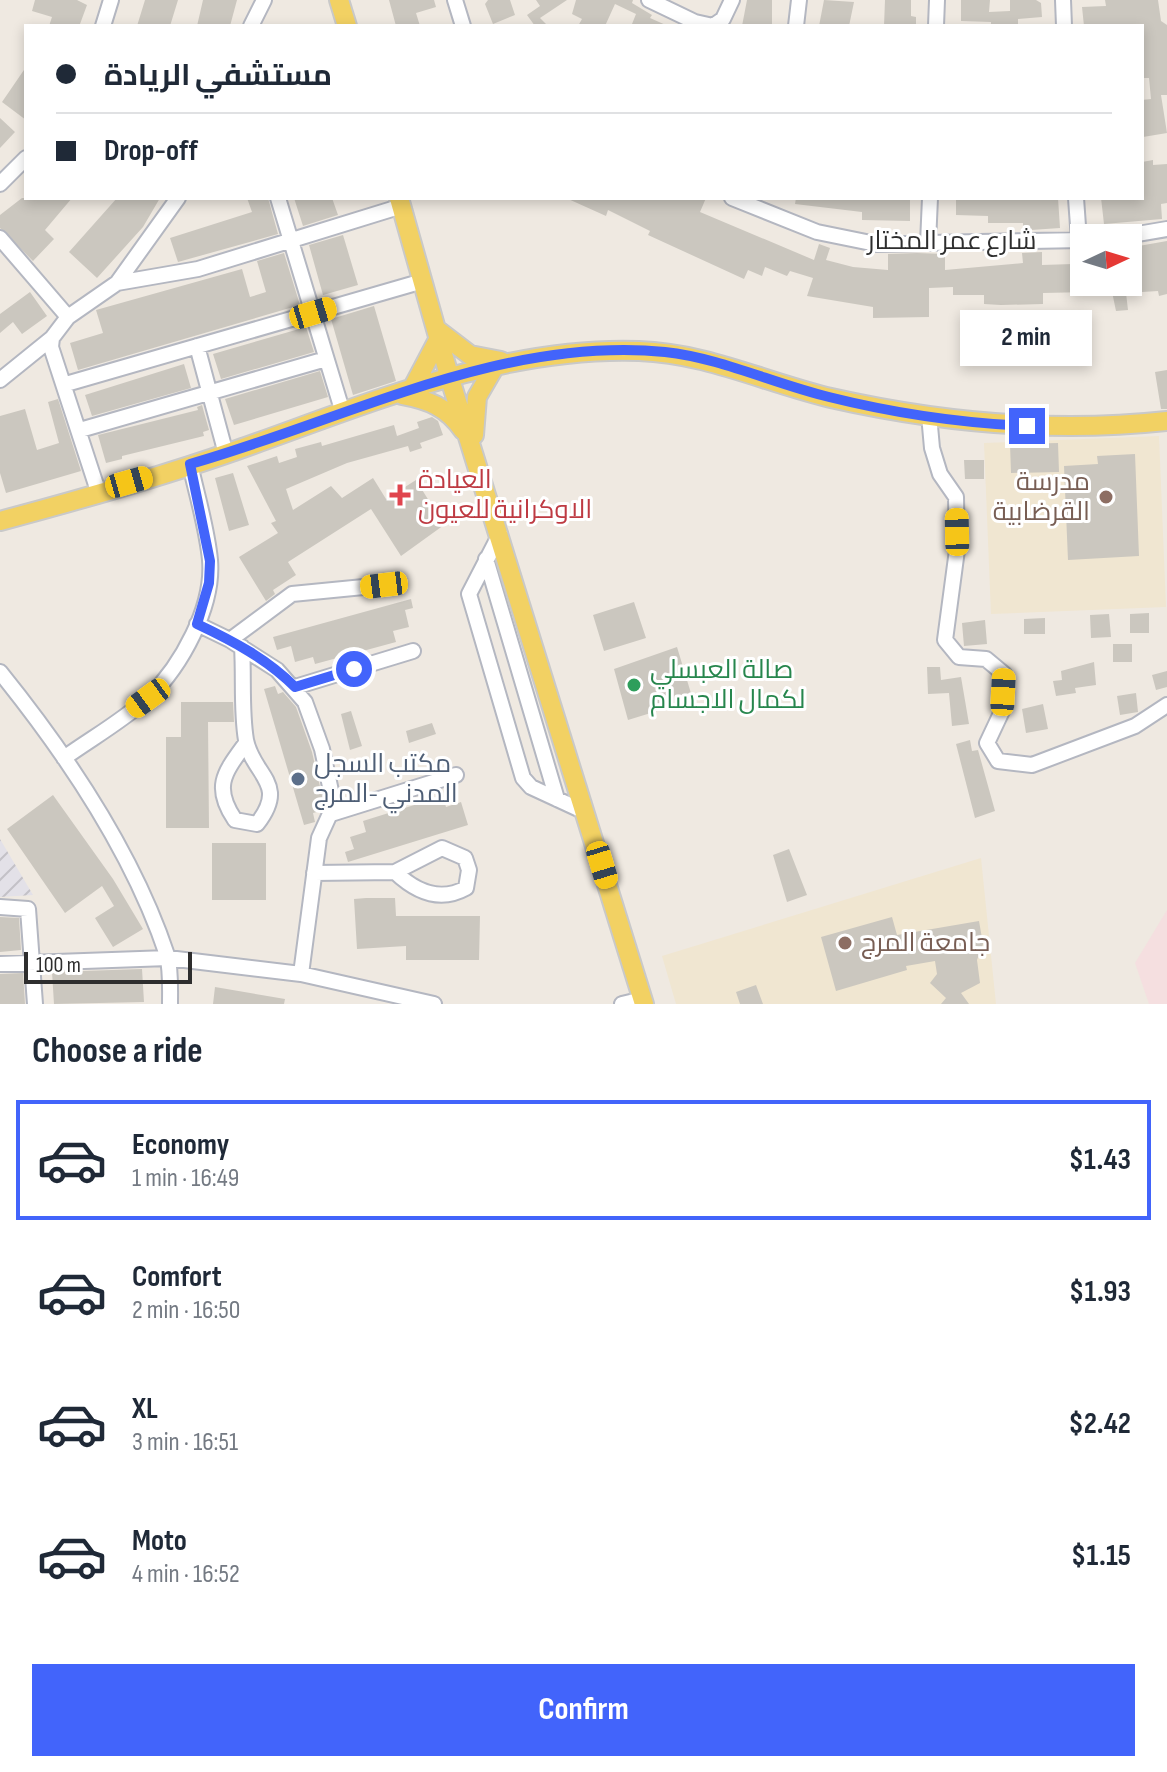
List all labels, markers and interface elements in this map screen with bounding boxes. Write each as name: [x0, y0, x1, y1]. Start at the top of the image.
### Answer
text: مستشفي الريادة: [104, 58, 332, 94]
text: Drop-off: [104, 133, 198, 169]
north arrow: [1070, 224, 1142, 296]
map controls: [1070, 224, 1142, 296]
street label: شارع عمر المختار: [866, 226, 1036, 257]
car: [287, 295, 339, 331]
callout: 2 min: [961, 310, 1093, 366]
text: 2 min: [1001, 322, 1051, 353]
route end: [1009, 408, 1045, 444]
car: [103, 464, 155, 500]
place label: العيادة الاوكرانية للعيون: [418, 465, 592, 526]
place label: مدرسة القرضابية: [993, 467, 1090, 528]
marker: العيادة الاوكرانية للعيون: [389, 484, 411, 506]
marker: مدرسة القرضابية: [1097, 488, 1115, 506]
car: [945, 508, 969, 556]
car: [359, 570, 409, 600]
route start: [336, 651, 372, 687]
place label: صالة العبسلي لكمال الاجسام: [650, 655, 805, 717]
car: [990, 667, 1016, 717]
car: [122, 674, 174, 722]
marker: صالة العبسلي لكمال الاجسام: [625, 676, 643, 694]
place label: مكتب السجل المدني -المرج: [314, 749, 458, 814]
marker: مكتب السجل المدني -المرج: [289, 770, 307, 788]
car: [584, 839, 620, 891]
place label: جامعة المرج: [861, 928, 990, 959]
marker: جامعة المرج: [836, 934, 854, 952]
scale bar: [24, 948, 192, 984]
text: 100 m: [36, 952, 81, 979]
text: Choose a ride: [32, 1030, 203, 1073]
icon: car: [36, 1124, 108, 1196]
text: Economy: [132, 1127, 229, 1163]
text: $1.43: [1069, 1142, 1131, 1178]
text: 1 min · 16:49: [132, 1163, 239, 1194]
icon: car: [36, 1256, 108, 1328]
text: Comfort: [132, 1259, 222, 1295]
text: $1.93: [1069, 1274, 1131, 1310]
text: 2 min · 16:50: [132, 1295, 240, 1326]
icon: car: [36, 1388, 108, 1460]
text: XL: [132, 1391, 158, 1427]
text: $2.42: [1068, 1406, 1131, 1442]
text: 3 min · 16:51: [132, 1427, 238, 1458]
icon: car: [36, 1520, 108, 1592]
text: Moto: [132, 1523, 187, 1559]
text: $1.15: [1071, 1538, 1131, 1574]
text: 4 min · 16:52: [132, 1559, 240, 1590]
button: Confirm: [32, 1664, 1135, 1756]

